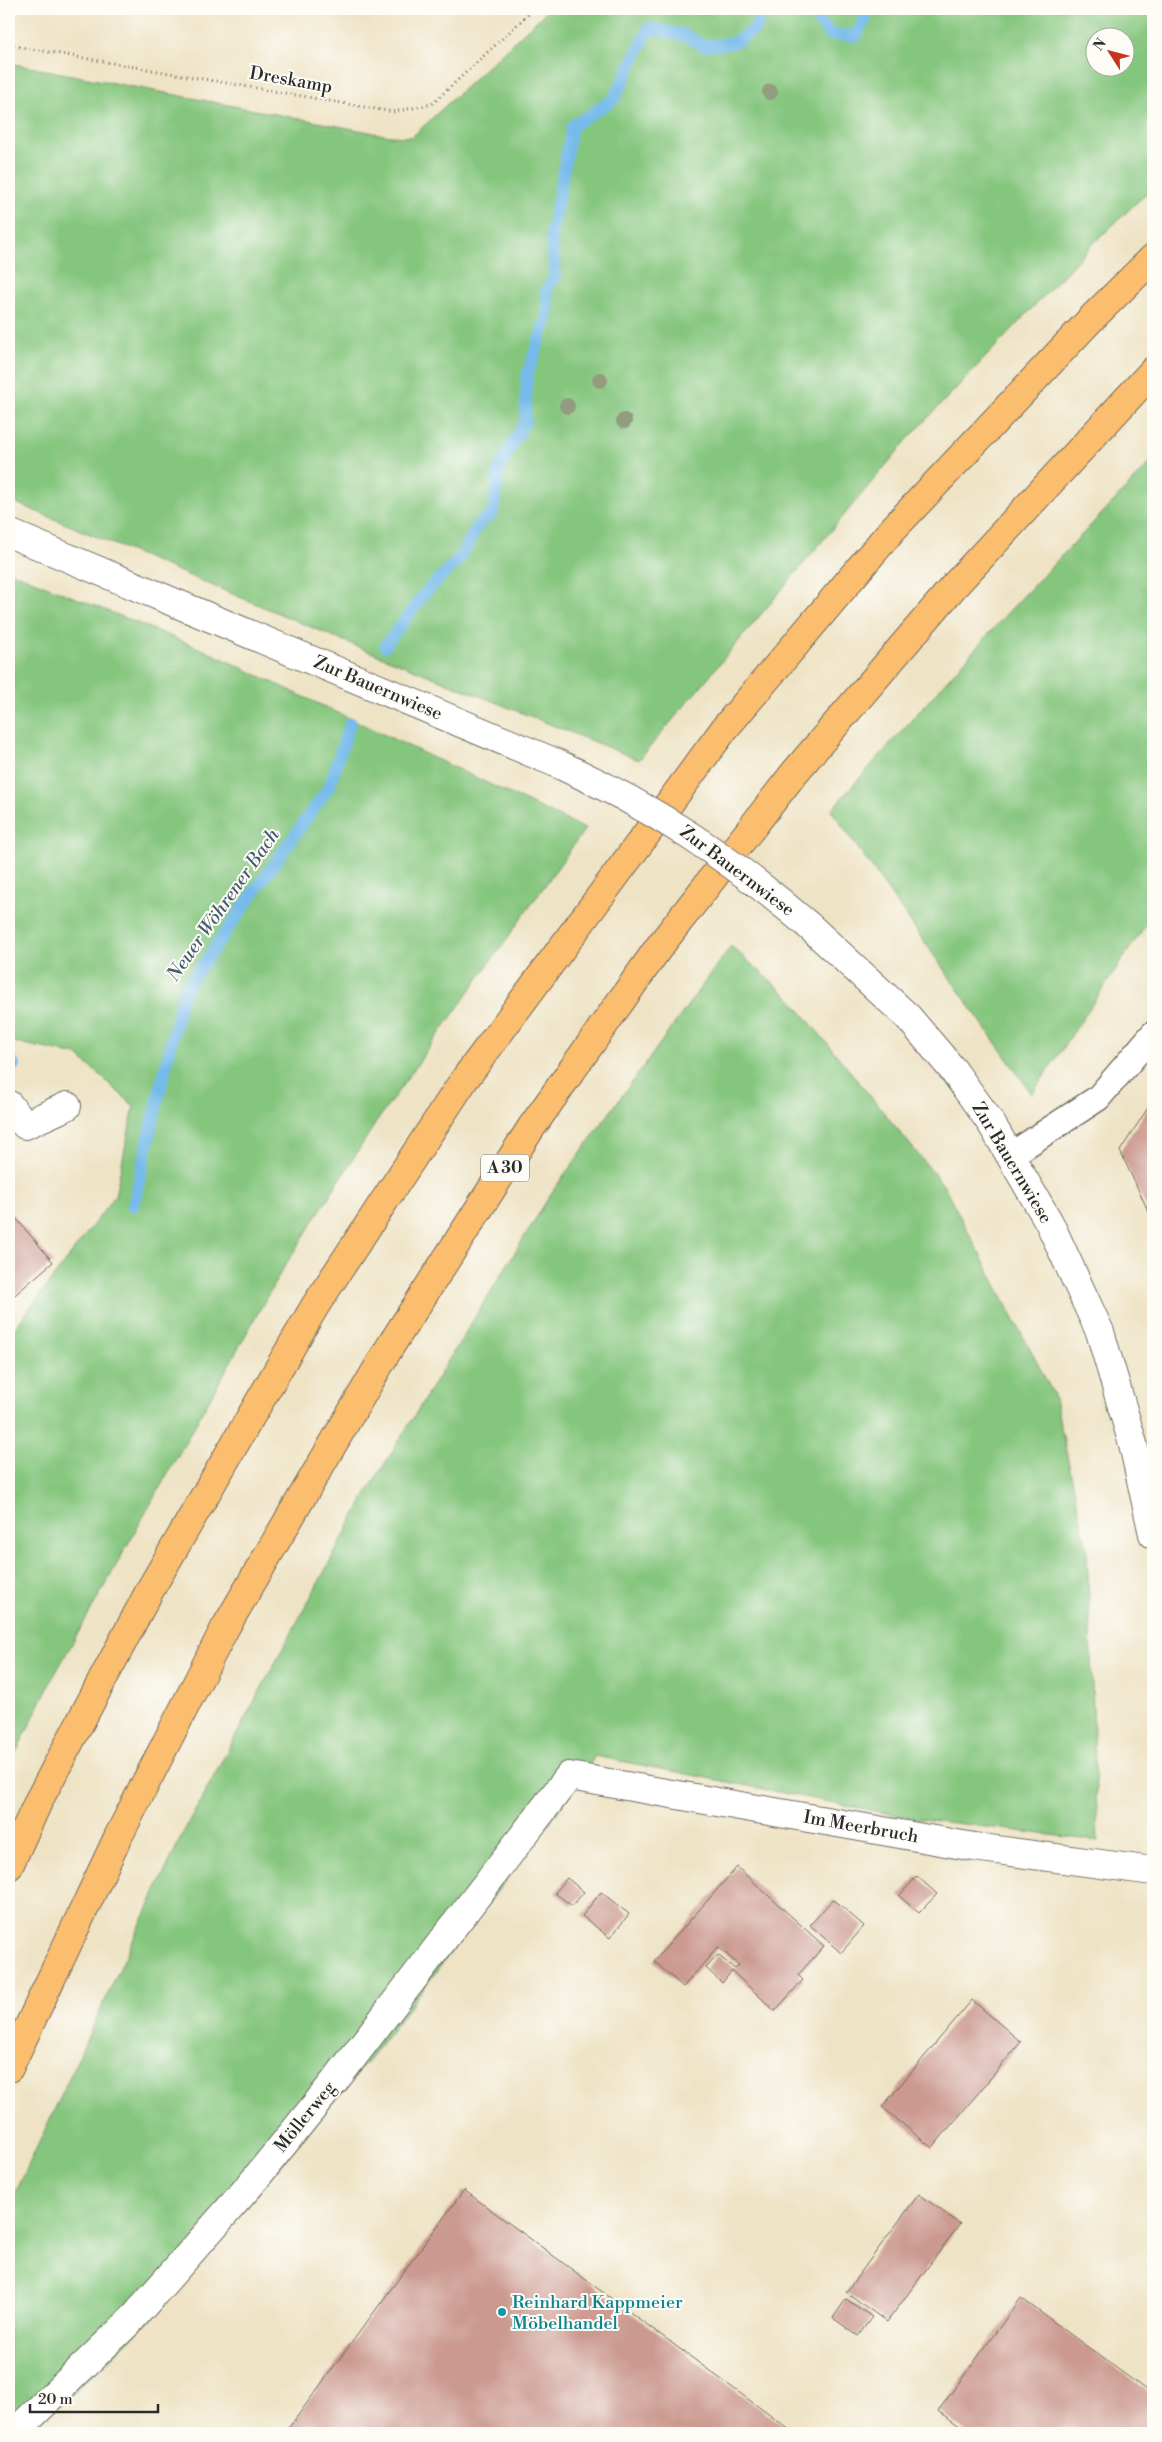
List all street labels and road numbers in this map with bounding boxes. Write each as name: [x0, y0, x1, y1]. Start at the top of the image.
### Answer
street label: Dreskamp: [248, 61, 334, 99]
street label: Zur Bauernwiese: [310, 651, 446, 725]
street label: Zur Bauernwiese: [675, 820, 799, 922]
street label: Zur Bauernwiese: [967, 1098, 1057, 1228]
road number: A 30: [481, 1154, 529, 1182]
street label: Im Meerbruch: [802, 1806, 921, 1848]
street label: Möllerweg: [269, 2076, 341, 2157]

